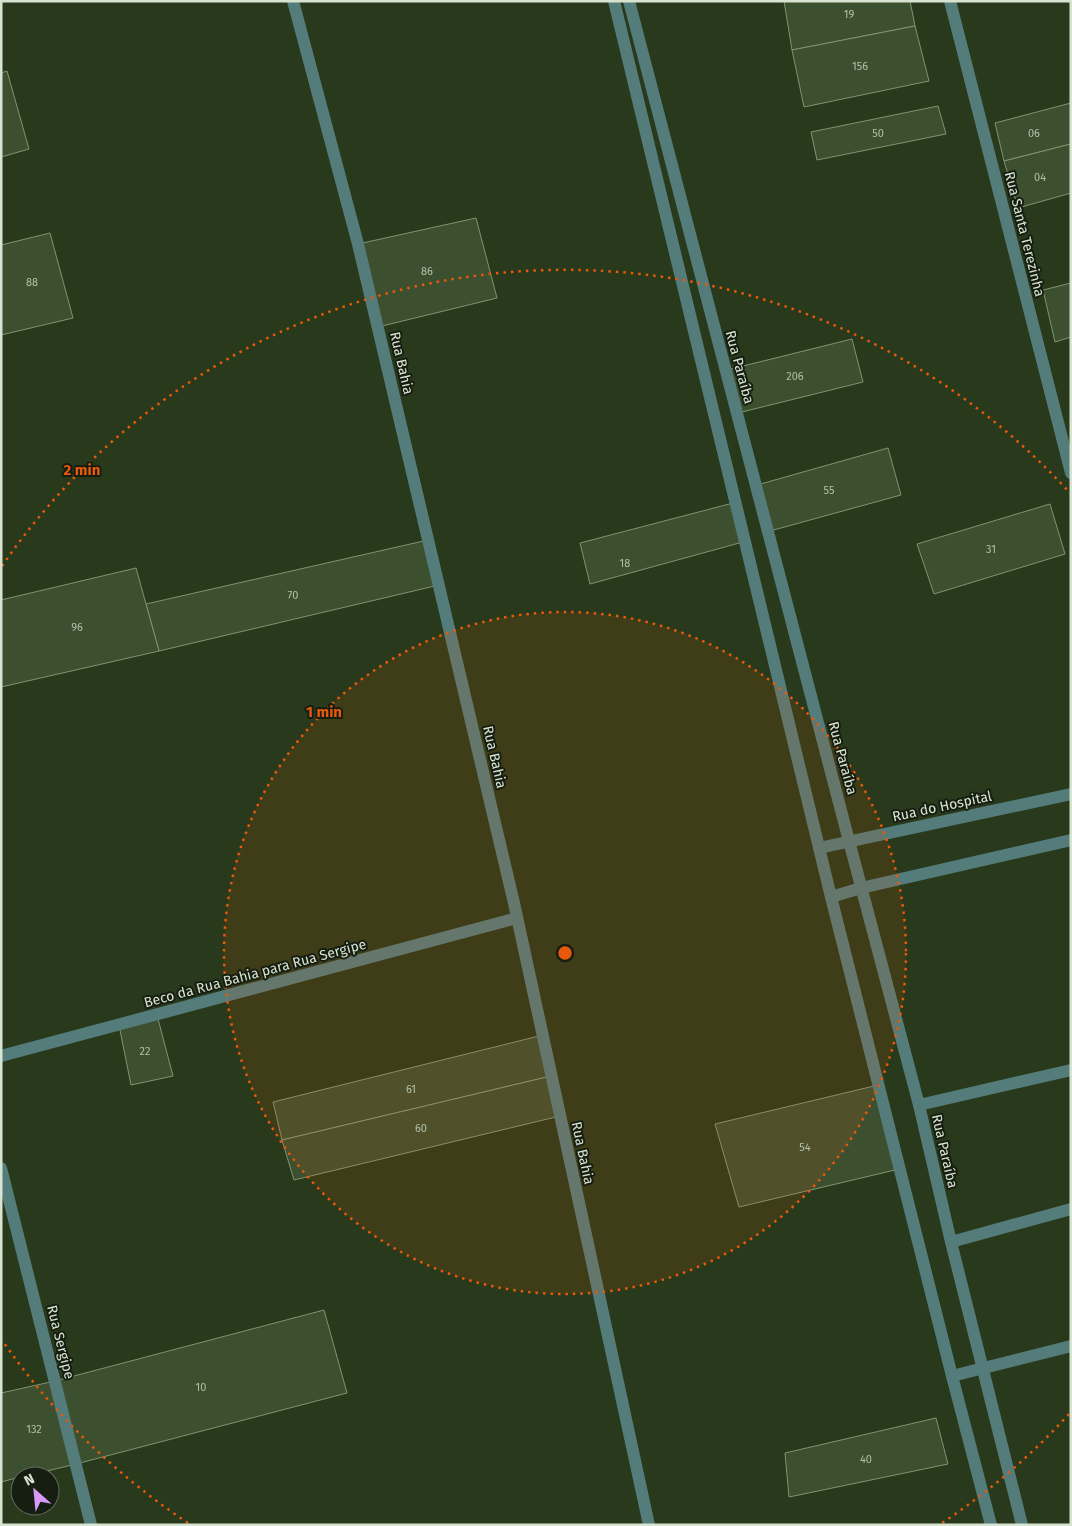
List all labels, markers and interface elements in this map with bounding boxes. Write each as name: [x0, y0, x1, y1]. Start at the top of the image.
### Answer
house number: 19: [844, 8, 854, 21]
house number: 156: [852, 60, 868, 73]
house number: 50: [872, 127, 884, 140]
house number: 06: [1028, 127, 1040, 140]
street label: Rua Santa Terezinha: [1001, 170, 1048, 298]
house number: 04: [1034, 171, 1046, 184]
house number: 86: [421, 265, 433, 278]
house number: 88: [26, 276, 38, 289]
street label: Rua Paraíba: [722, 329, 757, 406]
street label: Rua Bahia: [386, 330, 417, 396]
house number: 206: [786, 370, 804, 383]
text: 2 min: [64, 461, 100, 479]
house number: 55: [824, 484, 835, 497]
house number: 31: [986, 543, 996, 556]
house number: 18: [620, 557, 630, 570]
house number: 70: [288, 589, 298, 602]
house number: 96: [71, 621, 83, 634]
text: 1 min: [306, 703, 342, 721]
street label: Rua Paraíba: [825, 720, 860, 797]
street label: Rua Bahia: [479, 724, 510, 790]
street label: Rua do Hospital: [891, 788, 993, 825]
street label: Beco da Rua Bahia para Rua Sergipe: [142, 936, 368, 1011]
centre of rings: [556, 944, 574, 962]
house number: 22: [140, 1045, 150, 1058]
house number: 61: [406, 1083, 416, 1096]
street label: Rua Paraíba: [928, 1112, 961, 1190]
street label: Rua Bahia: [568, 1120, 597, 1186]
house number: 60: [415, 1122, 427, 1135]
house number: 54: [799, 1141, 811, 1154]
street label: Rua Sergipe: [43, 1303, 78, 1381]
house number: 10: [196, 1381, 206, 1394]
house number: 132: [26, 1423, 42, 1436]
house number: 40: [860, 1453, 872, 1466]
north arrow: [10, 1466, 60, 1516]
text: N: [21, 1470, 37, 1490]

